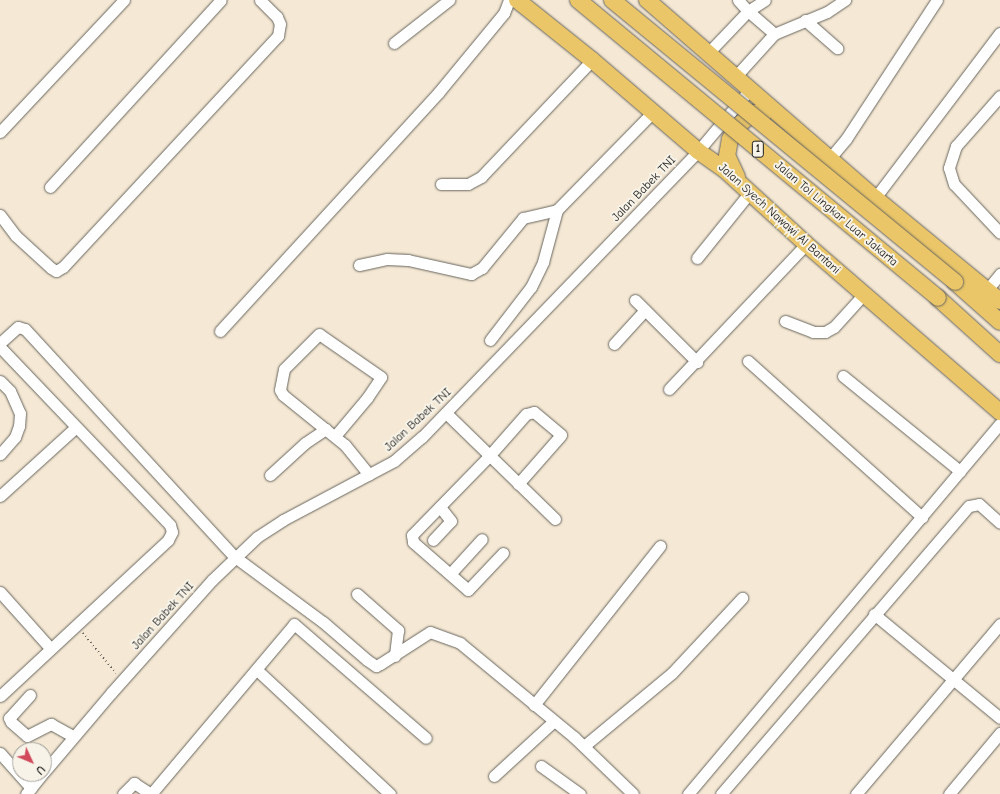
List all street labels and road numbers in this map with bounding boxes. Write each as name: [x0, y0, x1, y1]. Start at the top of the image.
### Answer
road number: 1: [751, 140, 765, 158]
street label: Jalan Babek TNI: [609, 153, 679, 225]
street label: Jalan Tol Lingkar Luar Jakarta: [772, 158, 900, 270]
street label: Jalan Syech Nawawi Al Bantani: [715, 161, 843, 277]
street label: Jalan Babek TNI: [382, 385, 454, 455]
street label: Jalan Babek TNI: [129, 579, 197, 653]

